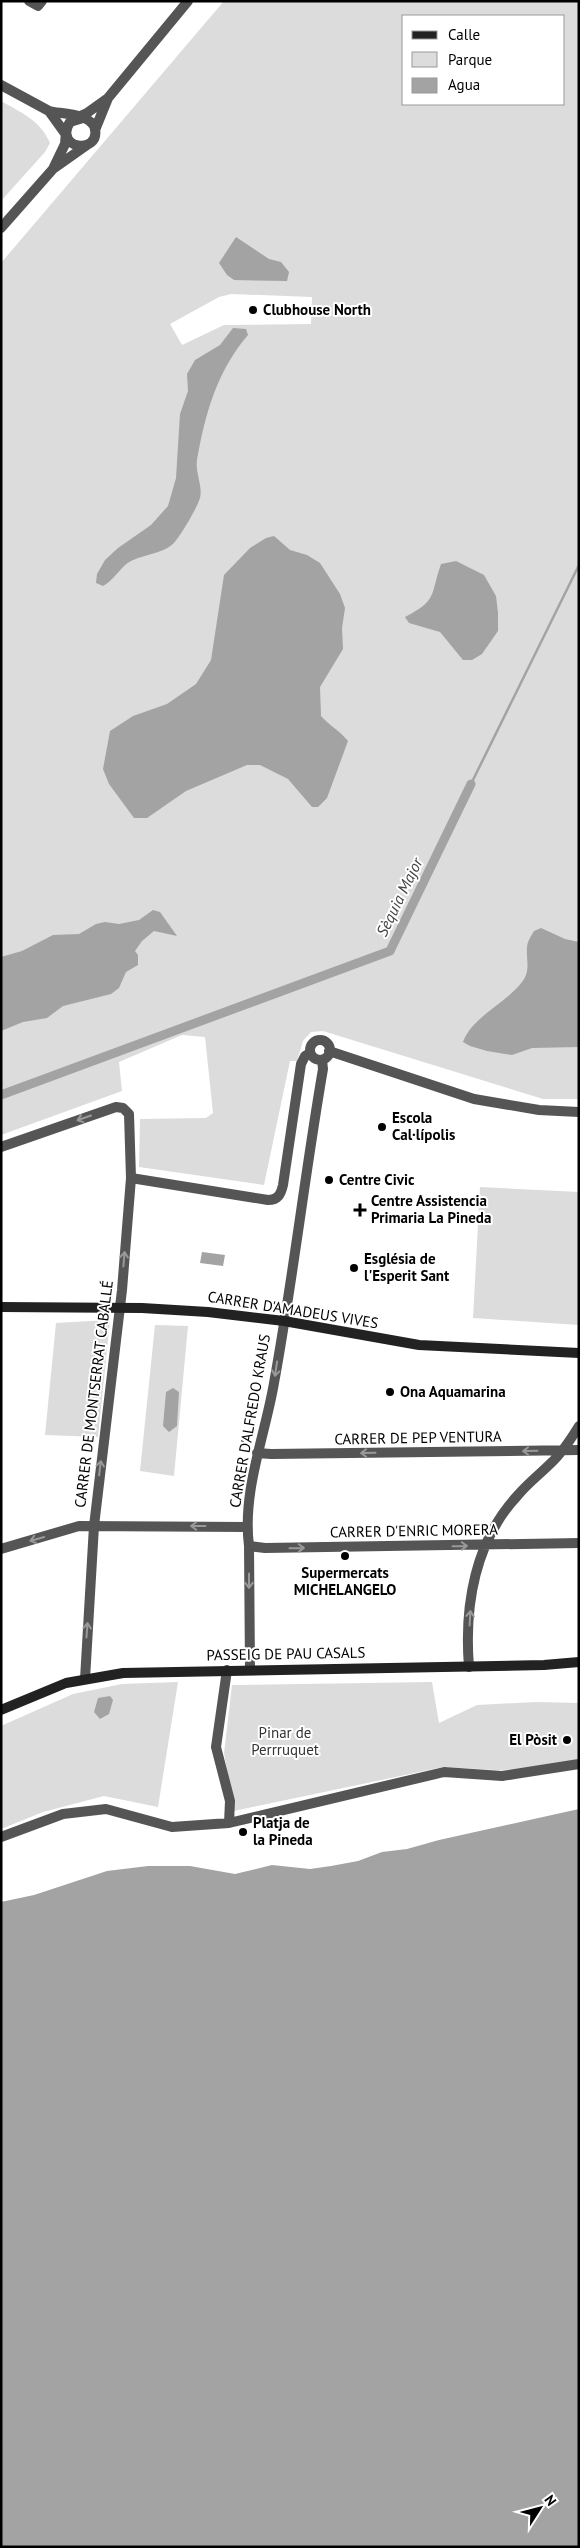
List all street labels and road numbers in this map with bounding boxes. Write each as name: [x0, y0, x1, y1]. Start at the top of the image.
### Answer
street label: CARRER DE MONTSERRAT CABALLÉ: [70, 1279, 117, 1509]
street label: CARRER D'AMADEUS VIVES: [206, 1287, 380, 1332]
street label: CARRER D'ALFREDO KRAUS: [225, 1333, 274, 1509]
street label: CARRER DE PEP VENTURA: [334, 1427, 502, 1448]
street label: CARRER D'ENRIC MORERA: [330, 1520, 498, 1541]
street label: PASSEIG DE PAU CASALS: [206, 1643, 366, 1664]

